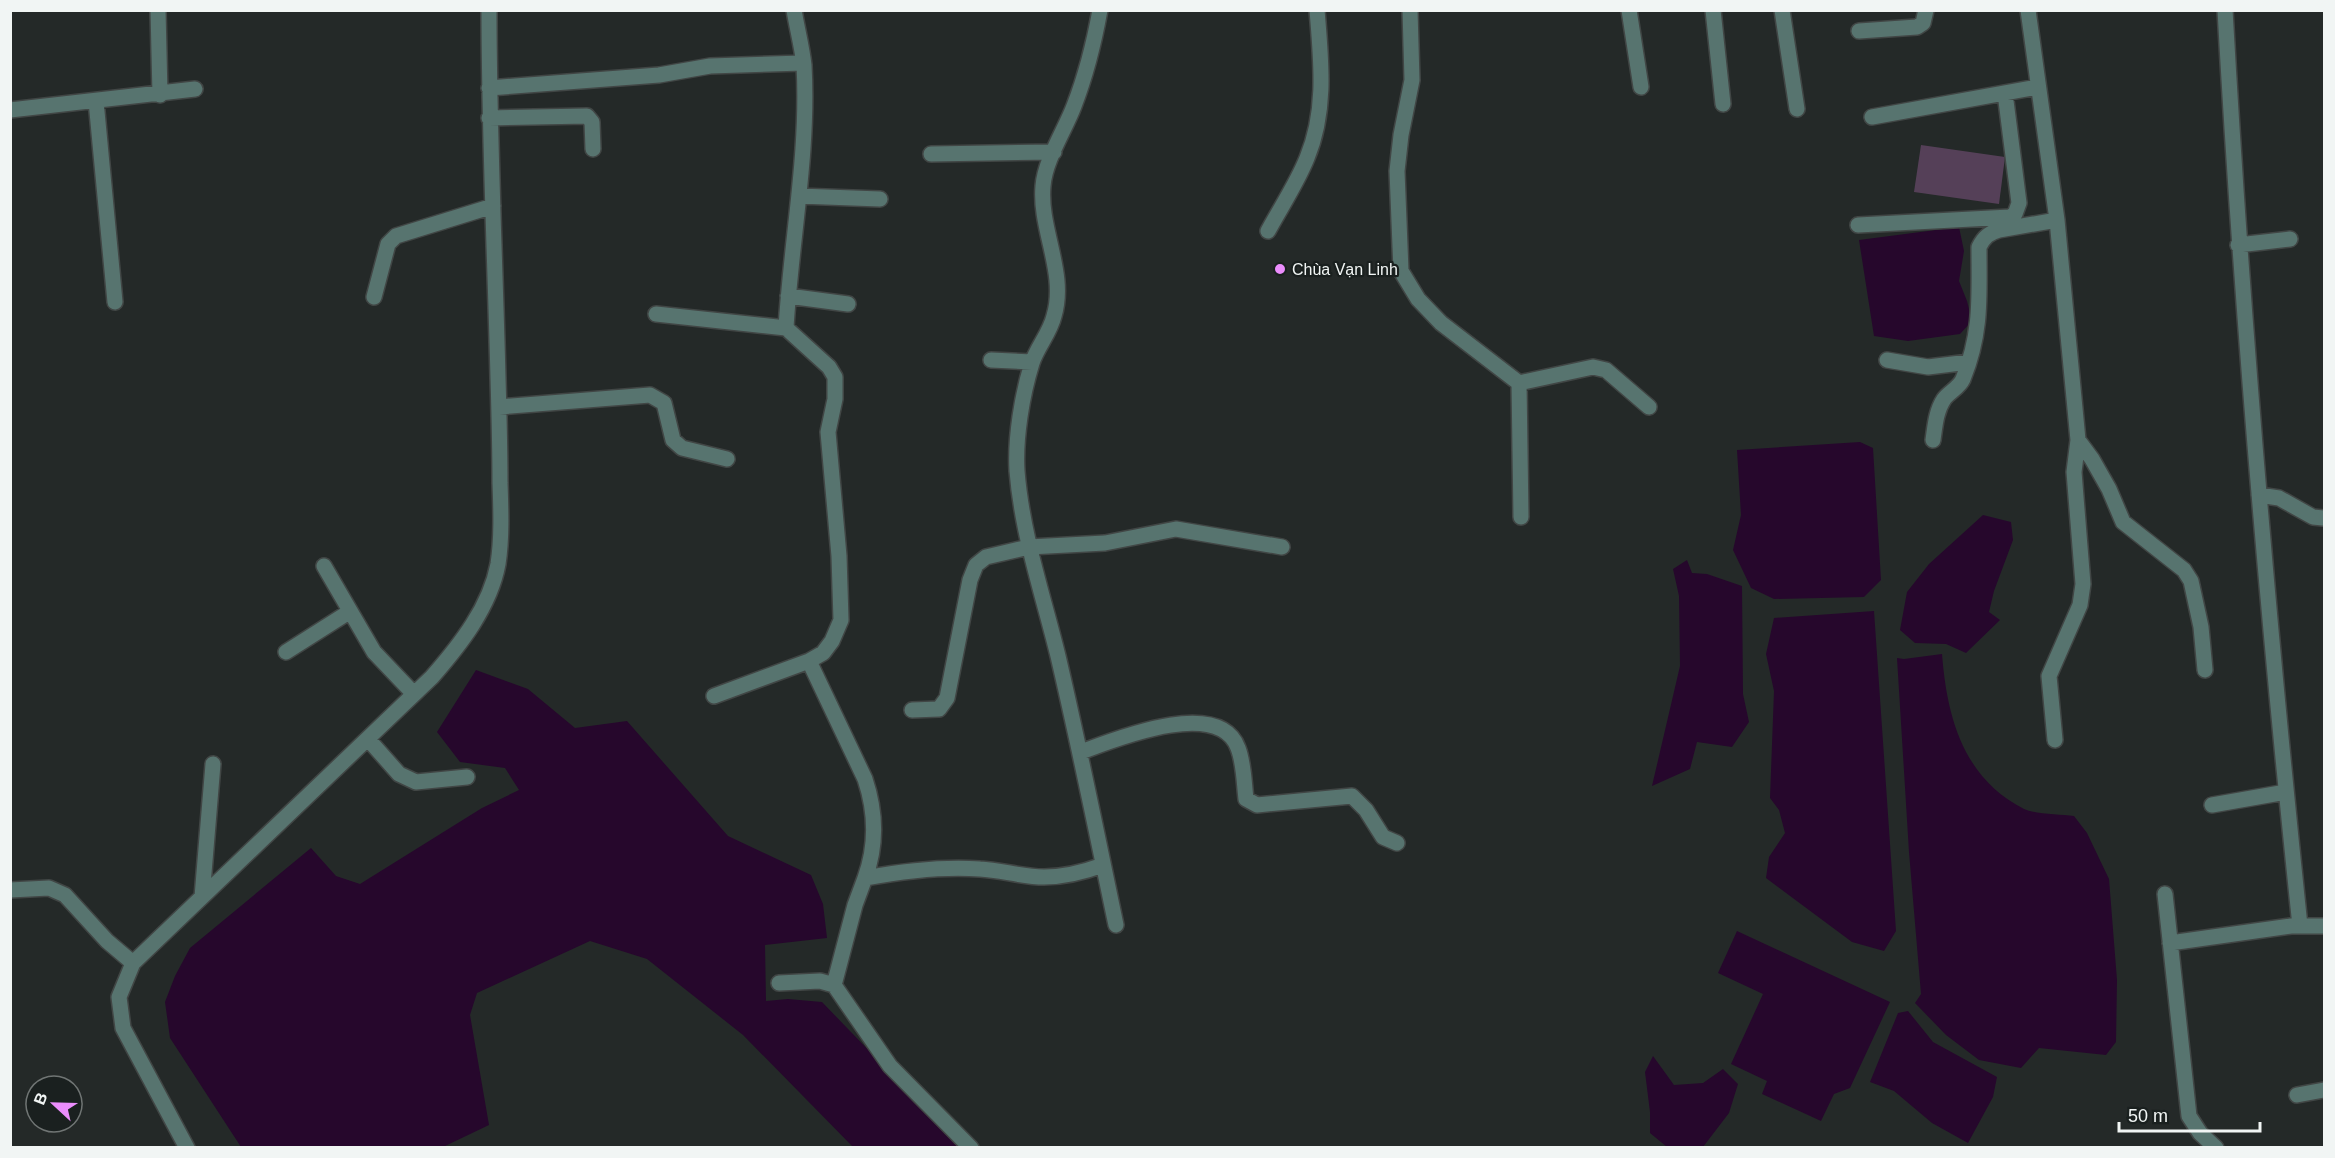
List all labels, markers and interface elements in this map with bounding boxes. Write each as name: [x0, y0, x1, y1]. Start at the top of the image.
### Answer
place label: Chùa Vạn Linh: [1292, 261, 1398, 278]
marker: Chùa Vạn Linh: [1273, 262, 1287, 276]
north arrow: [24, 1074, 84, 1134]
text: B: [31, 1090, 51, 1107]
scale bar: [2119, 1095, 2260, 1133]
text: 50 m: [2128, 1106, 2168, 1126]

